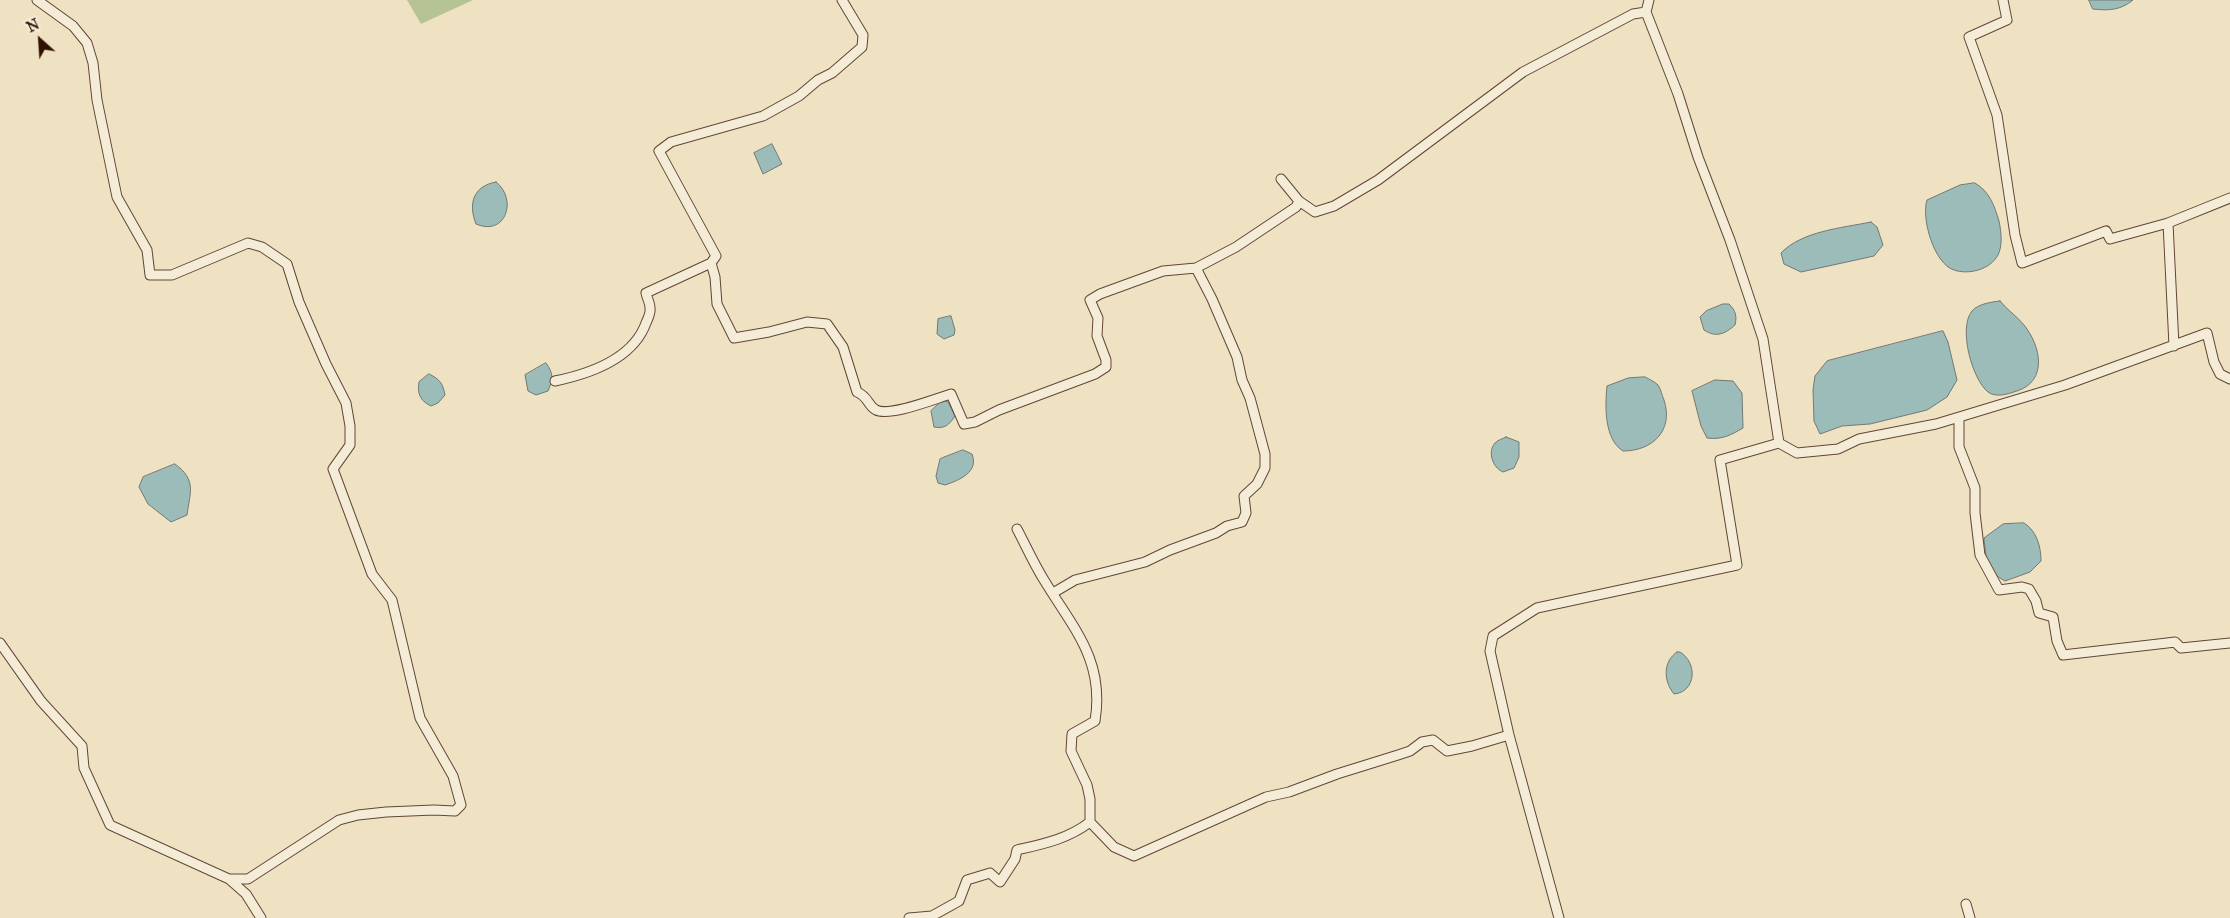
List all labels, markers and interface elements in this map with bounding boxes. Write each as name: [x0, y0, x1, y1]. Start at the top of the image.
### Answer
north arrow: [15, 15, 65, 65]
text: N: [24, 16, 42, 36]

